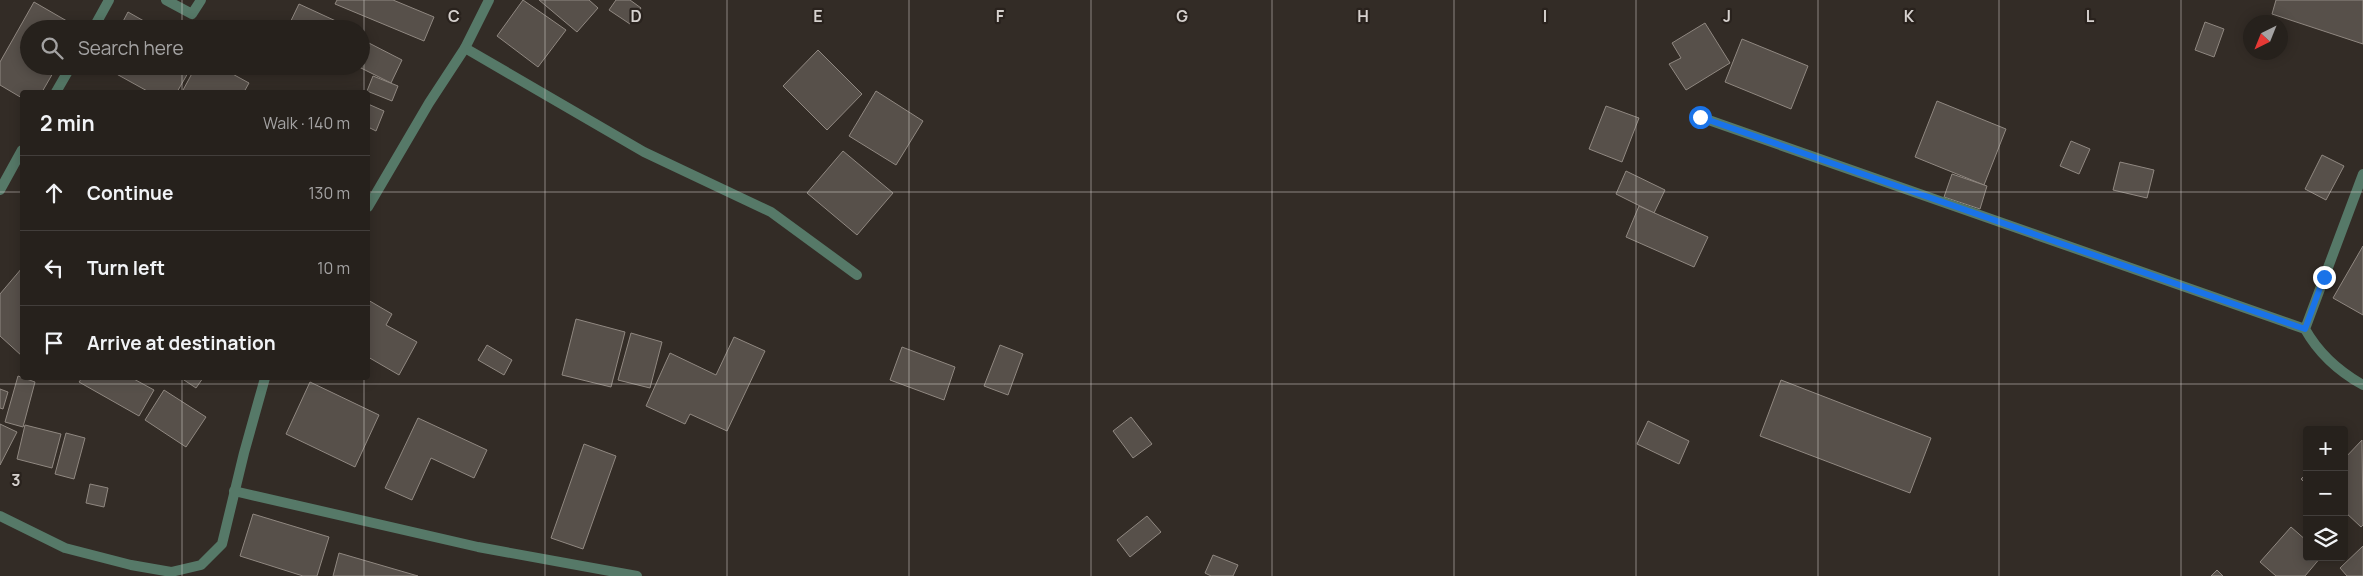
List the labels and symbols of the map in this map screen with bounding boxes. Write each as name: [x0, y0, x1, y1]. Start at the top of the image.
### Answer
text: C: [448, 5, 460, 27]
text: D: [630, 5, 642, 27]
text: E: [813, 5, 823, 27]
text: F: [996, 5, 1005, 27]
text: G: [1176, 5, 1188, 27]
text: H: [1357, 5, 1369, 27]
text: I: [1543, 5, 1547, 27]
text: J: [1723, 5, 1731, 27]
text: K: [1904, 5, 1915, 27]
text: L: [2086, 5, 2095, 27]
north arrow: [2243, 15, 2288, 60]
route start: [1689, 106, 1712, 129]
route end: [2313, 266, 2336, 289]
text: 3: [11, 469, 21, 491]

